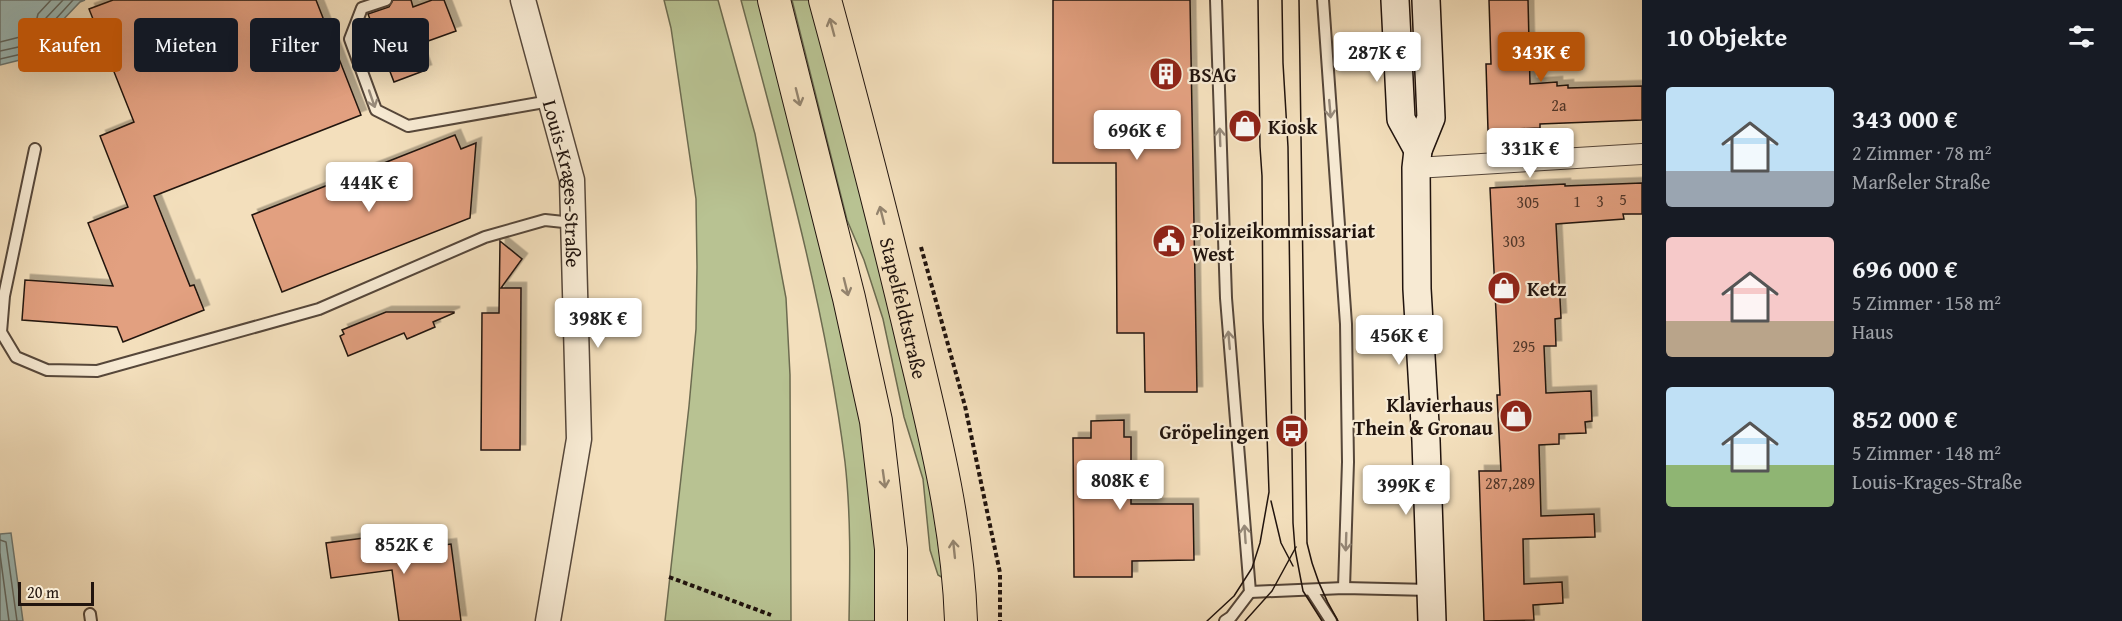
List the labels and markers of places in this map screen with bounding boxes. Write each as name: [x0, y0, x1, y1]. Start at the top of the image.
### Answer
pin: 287K €: [1328, 32, 1426, 83]
pin: 343K €: [1492, 32, 1590, 83]
building icon: BSAG: [1148, 56, 1184, 92]
place label: BSAG: [1189, 60, 1237, 89]
shop icon: Kiosk: [1227, 108, 1263, 144]
pin: 696K €: [1088, 110, 1186, 161]
place label: Kiosk: [1268, 112, 1318, 141]
pin: 331K €: [1481, 128, 1579, 179]
pin: 444K €: [320, 162, 418, 213]
place label: Polizeikommissariat West: [1192, 216, 1375, 268]
public building icon: Polizeikommissariat West: [1151, 223, 1187, 259]
shop icon: Ketz: [1486, 270, 1522, 306]
place label: Ketz: [1527, 274, 1567, 303]
pin: 398K €: [549, 298, 647, 349]
pin: 456K €: [1350, 315, 1448, 366]
place label: Klavierhaus Thein & Gronau: [1353, 390, 1494, 442]
shop icon: Klavierhaus Thein & Gronau: [1498, 398, 1534, 434]
bus stop icon: Gröpelingen: [1274, 413, 1310, 449]
place label: Gröpelingen: [1159, 417, 1269, 446]
pin: 808K €: [1071, 460, 1169, 511]
pin: 399K €: [1357, 465, 1455, 516]
pin: 852K €: [355, 524, 453, 575]

